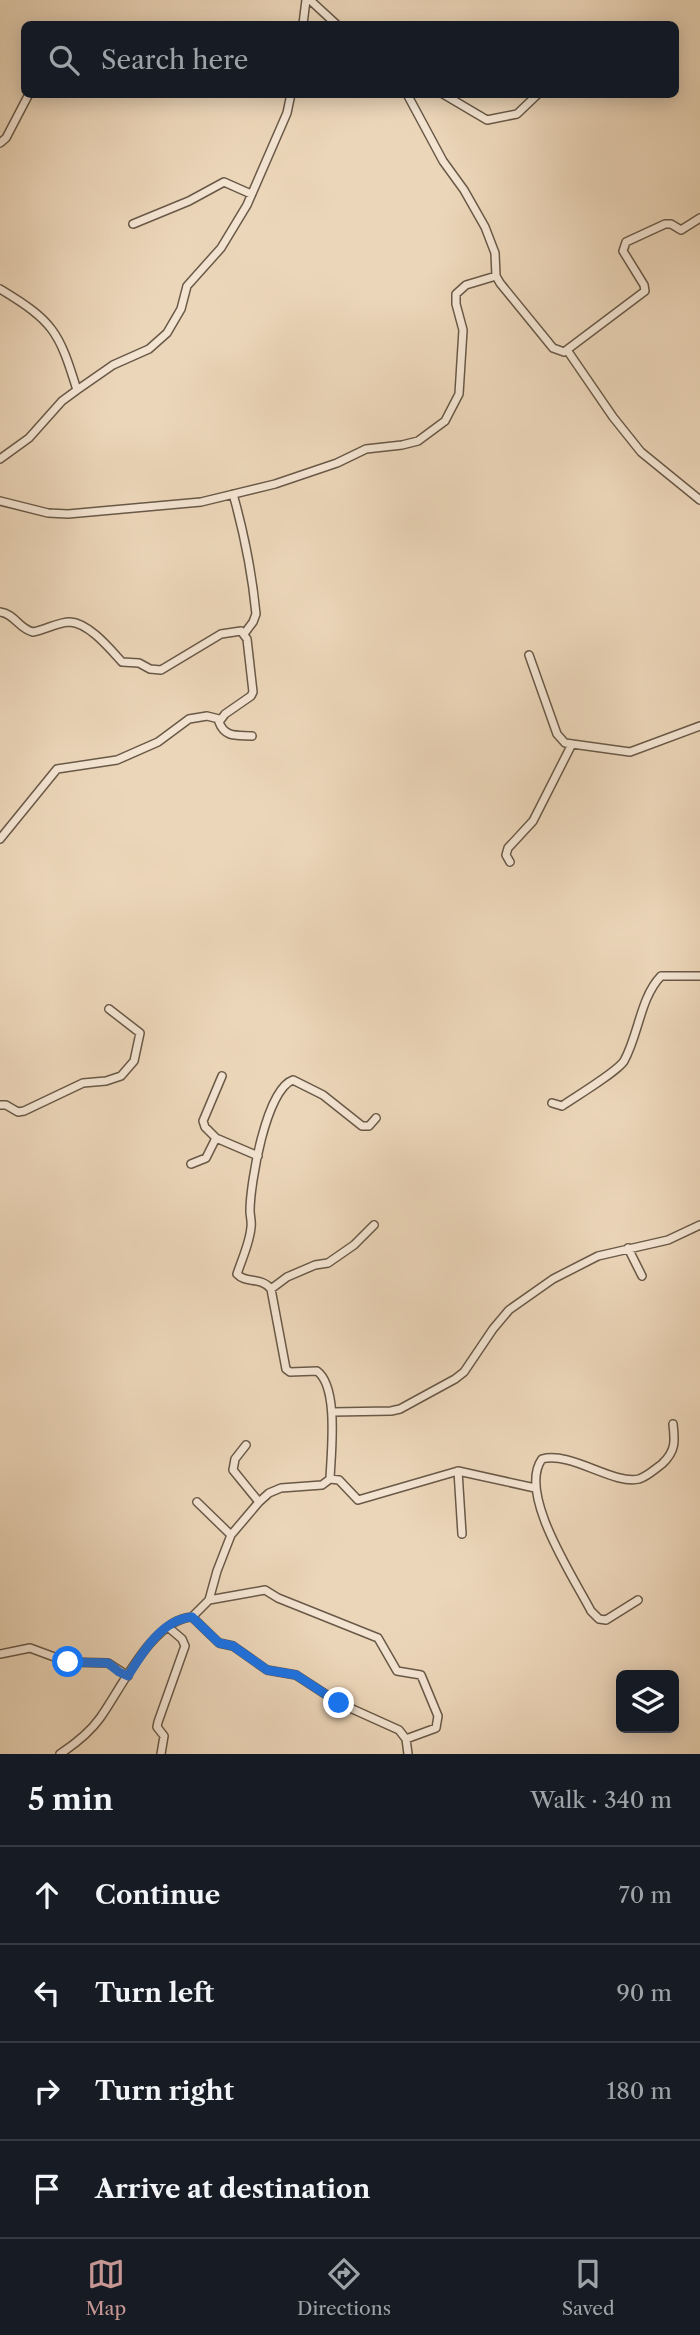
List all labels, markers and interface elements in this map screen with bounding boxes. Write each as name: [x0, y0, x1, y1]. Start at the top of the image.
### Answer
search box: [21, 21, 679, 98]
icon: search: [45, 41, 83, 79]
text: Search here: [101, 44, 248, 76]
route start: [52, 1646, 83, 1677]
map controls: [616, 1670, 679, 1733]
button: layers: [616, 1670, 679, 1733]
route end: [323, 1687, 354, 1718]
text: 5 min: [28, 1781, 113, 1818]
text: Walk · 340 m: [530, 1786, 672, 1814]
icon: ahead: [28, 1876, 66, 1914]
text: Continue: [95, 1879, 220, 1911]
text: 70 m: [619, 1881, 672, 1909]
icon: left: [28, 1974, 66, 2012]
text: Turn left: [95, 1977, 214, 2009]
text: 90 m: [616, 1979, 672, 2007]
icon: right: [28, 2072, 66, 2110]
text: Turn right: [95, 2075, 234, 2107]
text: 180 m: [607, 2077, 672, 2105]
icon: arrive: [28, 2170, 66, 2208]
text: Arrive at destination: [95, 2173, 370, 2205]
tab: Map: [85, 2255, 126, 2320]
tab: Directions: [297, 2255, 391, 2320]
tab: Saved: [562, 2255, 615, 2320]

